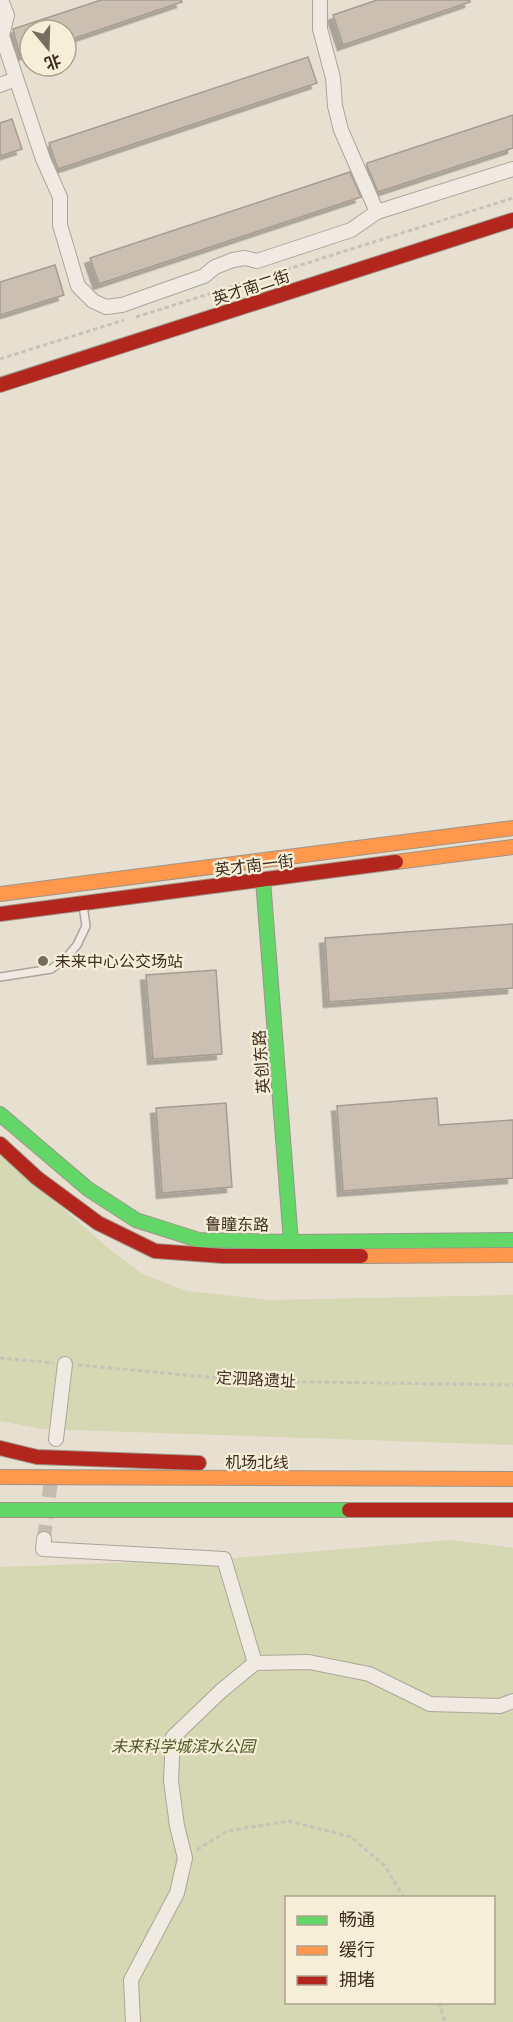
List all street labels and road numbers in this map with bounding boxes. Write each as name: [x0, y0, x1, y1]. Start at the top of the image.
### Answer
street label: 英才南二街: [210, 265, 292, 309]
street label: 英才南一街: [213, 850, 295, 880]
street label: 英创东路: [249, 1029, 273, 1095]
street label: 鲁瞳东路: [205, 1213, 269, 1235]
street label: 定泗路遗址: [216, 1367, 296, 1391]
street label: 机场北线: [225, 1452, 289, 1472]

